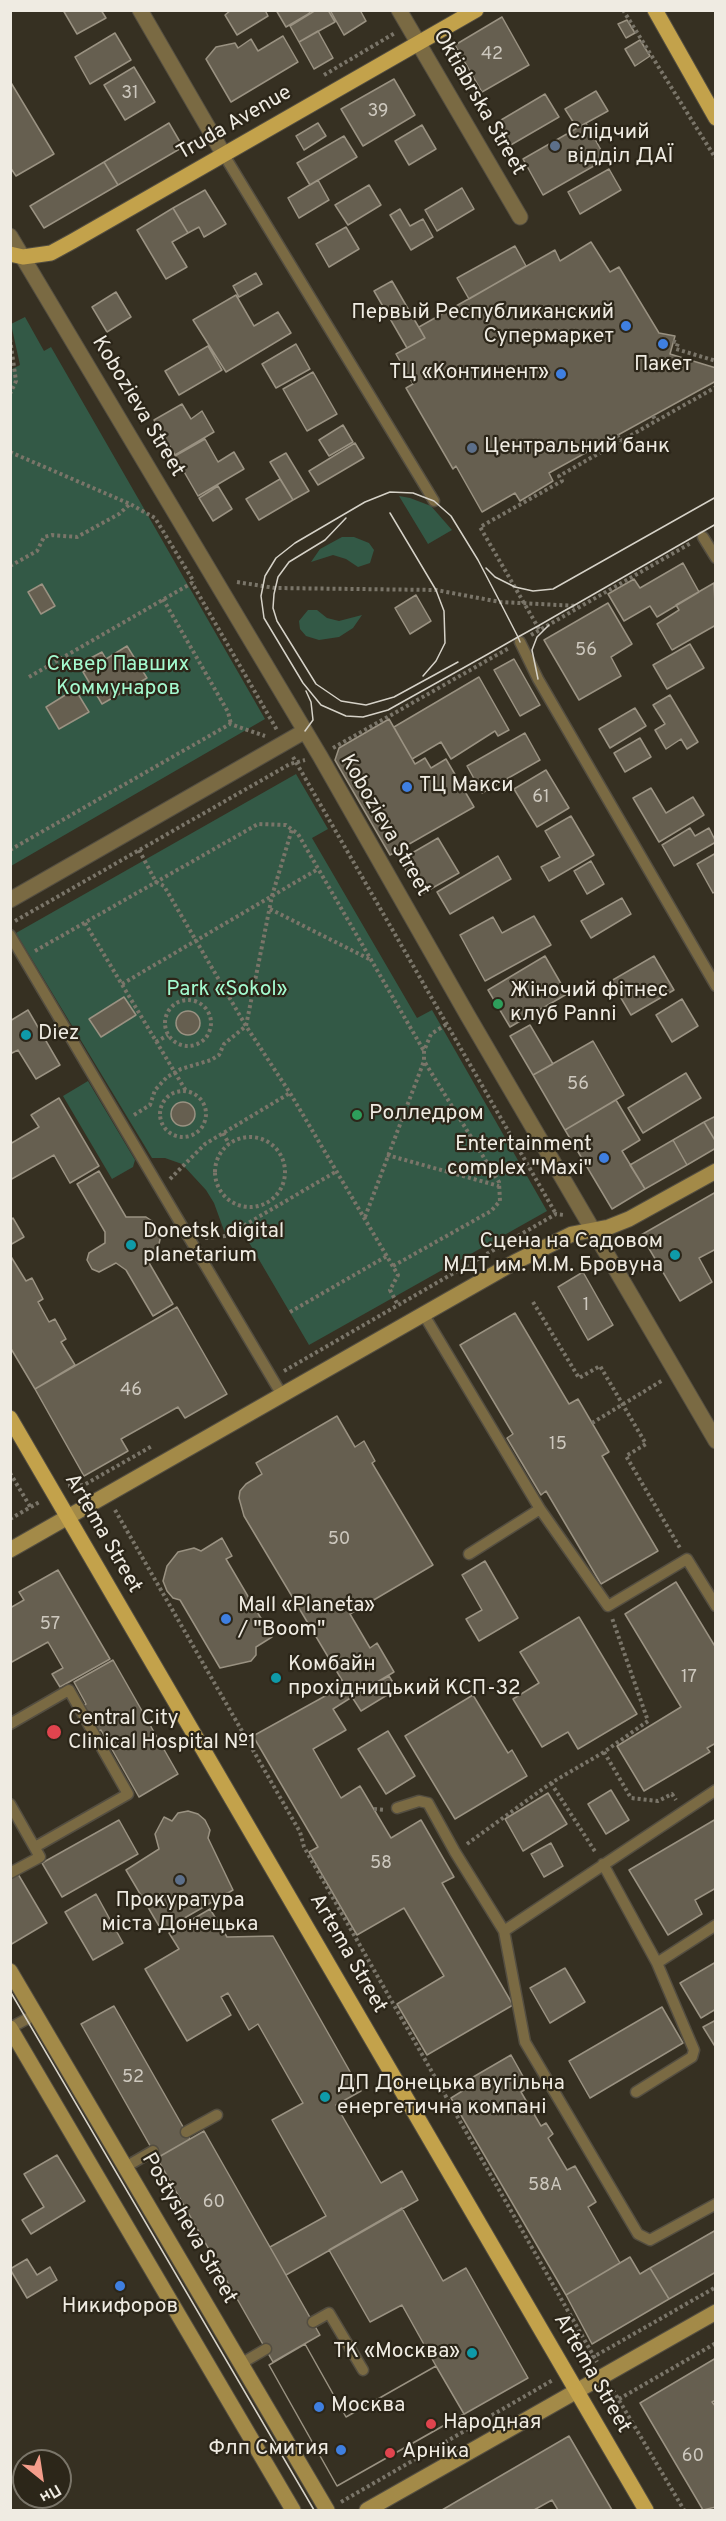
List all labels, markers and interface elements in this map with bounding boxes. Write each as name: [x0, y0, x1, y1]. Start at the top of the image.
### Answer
street label: Oktiabrska Street: [426, 26, 530, 180]
house number: 42: [481, 44, 503, 66]
street label: Truda Avenue: [173, 81, 297, 167]
house number: 31: [121, 83, 139, 105]
house number: 39: [367, 101, 389, 123]
place label: Слідчий відділ ДАЇ: [567, 121, 673, 171]
marker: Слідчий відділ ДАЇ: [548, 139, 562, 153]
place label: Первый Республиканский Супермаркет: [351, 301, 614, 351]
marker: Первый Республиканский Супермаркет: [619, 319, 633, 333]
street label: Kobozieva Street: [85, 332, 189, 482]
marker: Пакет: [656, 337, 670, 351]
place label: Пакет: [634, 353, 692, 379]
place label: ТЦ «Континент»: [389, 361, 549, 387]
marker: ТЦ «Континент»: [554, 367, 568, 381]
place label: Центральний банк: [484, 435, 670, 461]
marker: Центральний банк: [465, 441, 479, 455]
house number: 56: [575, 640, 597, 662]
park label: Сквер Павших Коммунаров: [47, 653, 189, 703]
street label: Kobozieva Street: [333, 751, 435, 901]
place label: ТЦ Макси: [419, 774, 514, 800]
marker: ТЦ Макси: [400, 780, 414, 794]
house number: 61: [532, 787, 550, 809]
park label: Park «Sokol»: [166, 978, 288, 1004]
place label: Жіночий фітнес клуб Panni: [510, 979, 668, 1029]
marker: Жіночий фітнес клуб Panni: [491, 997, 505, 1011]
place label: Diez: [38, 1022, 79, 1048]
marker: Diez: [19, 1028, 33, 1042]
house number: 56: [567, 1074, 589, 1096]
place label: Ролледром: [369, 1102, 484, 1128]
marker: Ролледром: [350, 1108, 364, 1122]
place label: Entertainment complex "Maxi": [447, 1133, 592, 1183]
marker: Entertainment complex "Maxi": [597, 1151, 611, 1165]
place label: Donetsk digital planetarium: [143, 1220, 284, 1270]
place label: Сцена на Садовом МДТ им. М.М. Бровуна: [443, 1230, 663, 1280]
marker: Donetsk digital planetarium: [124, 1238, 138, 1252]
marker: Сцена на Садовом МДТ им. М.М. Бровуна: [668, 1248, 682, 1262]
house number: 1: [583, 1295, 589, 1317]
house number: 46: [120, 1380, 142, 1402]
house number: 15: [549, 1434, 567, 1456]
street label: Artema Street: [58, 1470, 146, 1598]
house number: 50: [328, 1529, 350, 1551]
place label: Mall «Planeta» / "Boom": [238, 1594, 375, 1644]
marker: Mall «Planeta» / "Boom": [219, 1612, 233, 1626]
house number: 57: [40, 1614, 60, 1636]
place label: Комбайн прохідницький КСП-32: [288, 1653, 521, 1703]
house number: 17: [681, 1667, 697, 1689]
marker: Комбайн прохідницький КСП-32: [269, 1671, 283, 1685]
place label: Central City Clinical Hospital №1: [68, 1707, 256, 1757]
marker: Central City Clinical Hospital №1: [45, 1723, 63, 1741]
house number: 58: [370, 1853, 392, 1875]
marker: Прокуратура міста Донецька: [173, 1873, 187, 1887]
place label: Прокуратура міста Донецька: [102, 1889, 258, 1939]
street label: Artema Street: [303, 1890, 391, 2018]
house number: 52: [122, 2067, 144, 2089]
place label: ДП Донецька вугільна енергетична компані: [337, 2072, 565, 2122]
marker: ДП Донецька вугільна енергетична компані: [318, 2090, 332, 2104]
street label: Postysheva Street: [135, 2149, 241, 2309]
house number: 58А: [528, 2175, 562, 2197]
house number: 60: [203, 2192, 225, 2214]
marker: Никифоров: [113, 2279, 127, 2293]
place label: Никифоров: [62, 2295, 178, 2321]
street label: Artema Street: [547, 2310, 635, 2438]
place label: ТК «Москва»: [333, 2340, 460, 2366]
marker: ТК «Москва»: [465, 2346, 479, 2360]
place label: Москва: [331, 2394, 405, 2420]
marker: Москва: [312, 2400, 326, 2414]
place label: Народная: [443, 2411, 541, 2437]
marker: Народная: [424, 2417, 438, 2431]
place label: Флп Смития: [208, 2437, 329, 2463]
place label: Арніка: [402, 2440, 469, 2466]
marker: Флп Смития: [334, 2443, 348, 2457]
marker: Арніка: [383, 2446, 397, 2460]
house number: 60: [682, 2446, 704, 2468]
north arrow: [12, 2449, 72, 2509]
text: Пн: [36, 2479, 64, 2507]

